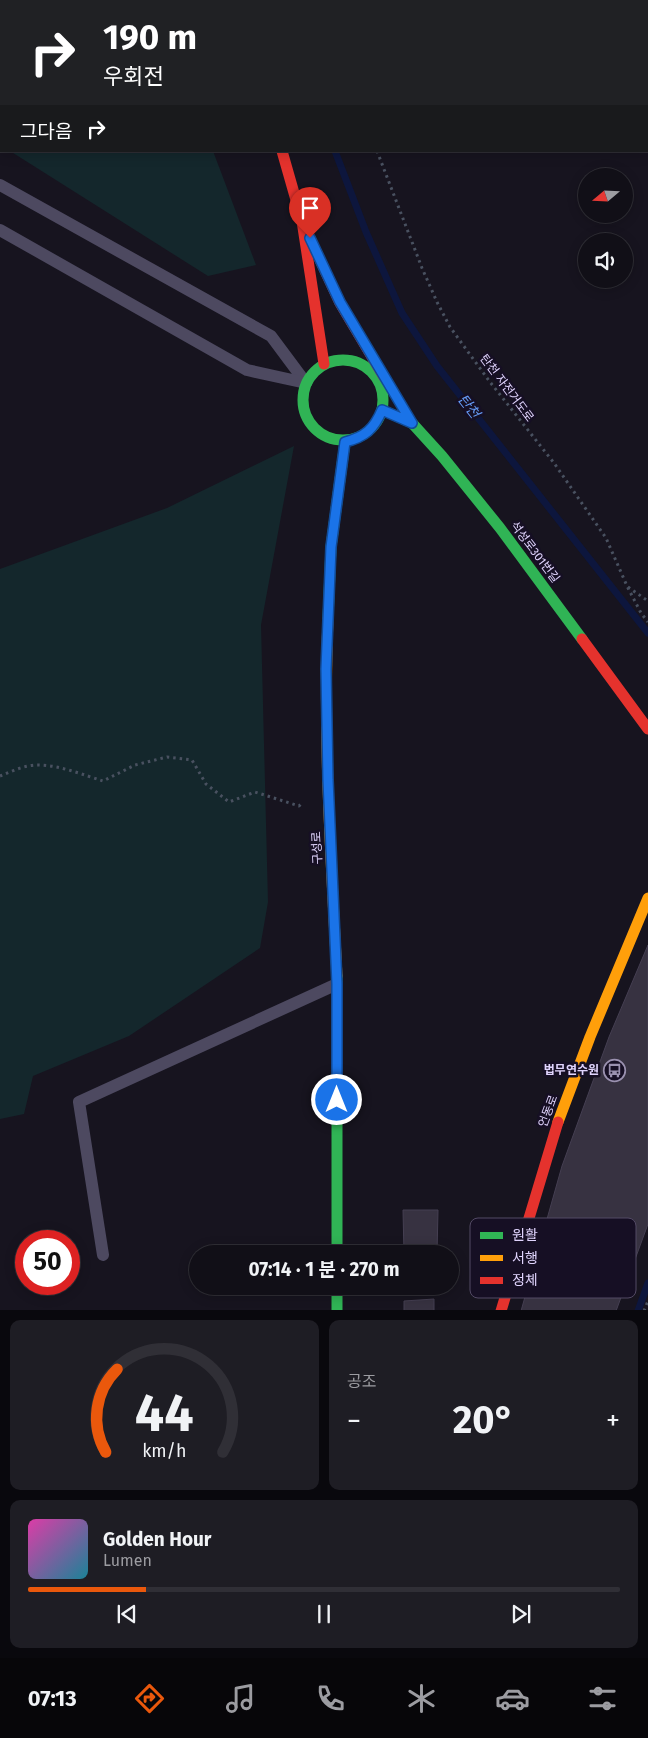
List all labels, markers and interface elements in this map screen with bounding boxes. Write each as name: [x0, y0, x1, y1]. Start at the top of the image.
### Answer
text: 190 m: [103, 16, 197, 58]
icon: right: [20, 20, 85, 85]
text: 우회전: [103, 63, 164, 90]
icon: right: [82, 115, 110, 143]
text: 그다음: [20, 120, 72, 143]
north arrow: [578, 168, 632, 222]
map controls: [578, 168, 633, 288]
pin: [289, 187, 331, 238]
icon: arrive: [296, 194, 324, 222]
button: sound: [578, 233, 633, 288]
street label: 탄천 자전거도로: [477, 352, 537, 424]
water label: 탄천: [454, 391, 484, 423]
street label: 석성로301번길: [508, 519, 562, 585]
street label: 구성로: [309, 831, 325, 865]
bus stop icon: 법무연수원: [603, 1058, 627, 1082]
place label: 법무연수원: [544, 1063, 599, 1077]
position arrow: [310, 1073, 362, 1125]
street label: 언동로: [536, 1093, 560, 1129]
legend: [470, 1218, 636, 1298]
text: 원활: [512, 1227, 538, 1244]
speed limit sign: 50: [15, 1230, 80, 1295]
text: 서행: [512, 1250, 538, 1267]
text: 07:14 · 1 분 · 270 m: [248, 1258, 400, 1281]
text: 정체: [512, 1272, 538, 1289]
text: 공조: [347, 1372, 376, 1391]
text: 44: [135, 1382, 194, 1445]
text: 20°: [453, 1397, 514, 1443]
text: −: [347, 1404, 361, 1437]
text: +: [606, 1404, 620, 1437]
text: km/h: [142, 1440, 187, 1462]
text: Golden Hour: [103, 1528, 212, 1551]
text: Lumen: [103, 1551, 152, 1570]
icon: previous: [113, 1600, 141, 1628]
icon: pause: [310, 1600, 338, 1628]
icon: next: [507, 1600, 535, 1628]
icon: directions: [132, 1681, 167, 1716]
icon: music: [223, 1681, 258, 1716]
icon: phone: [313, 1681, 348, 1716]
icon: climate: [404, 1681, 439, 1716]
icon: car: [495, 1681, 530, 1716]
icon: filters: [585, 1681, 620, 1716]
text: 07:13: [28, 1685, 77, 1712]

